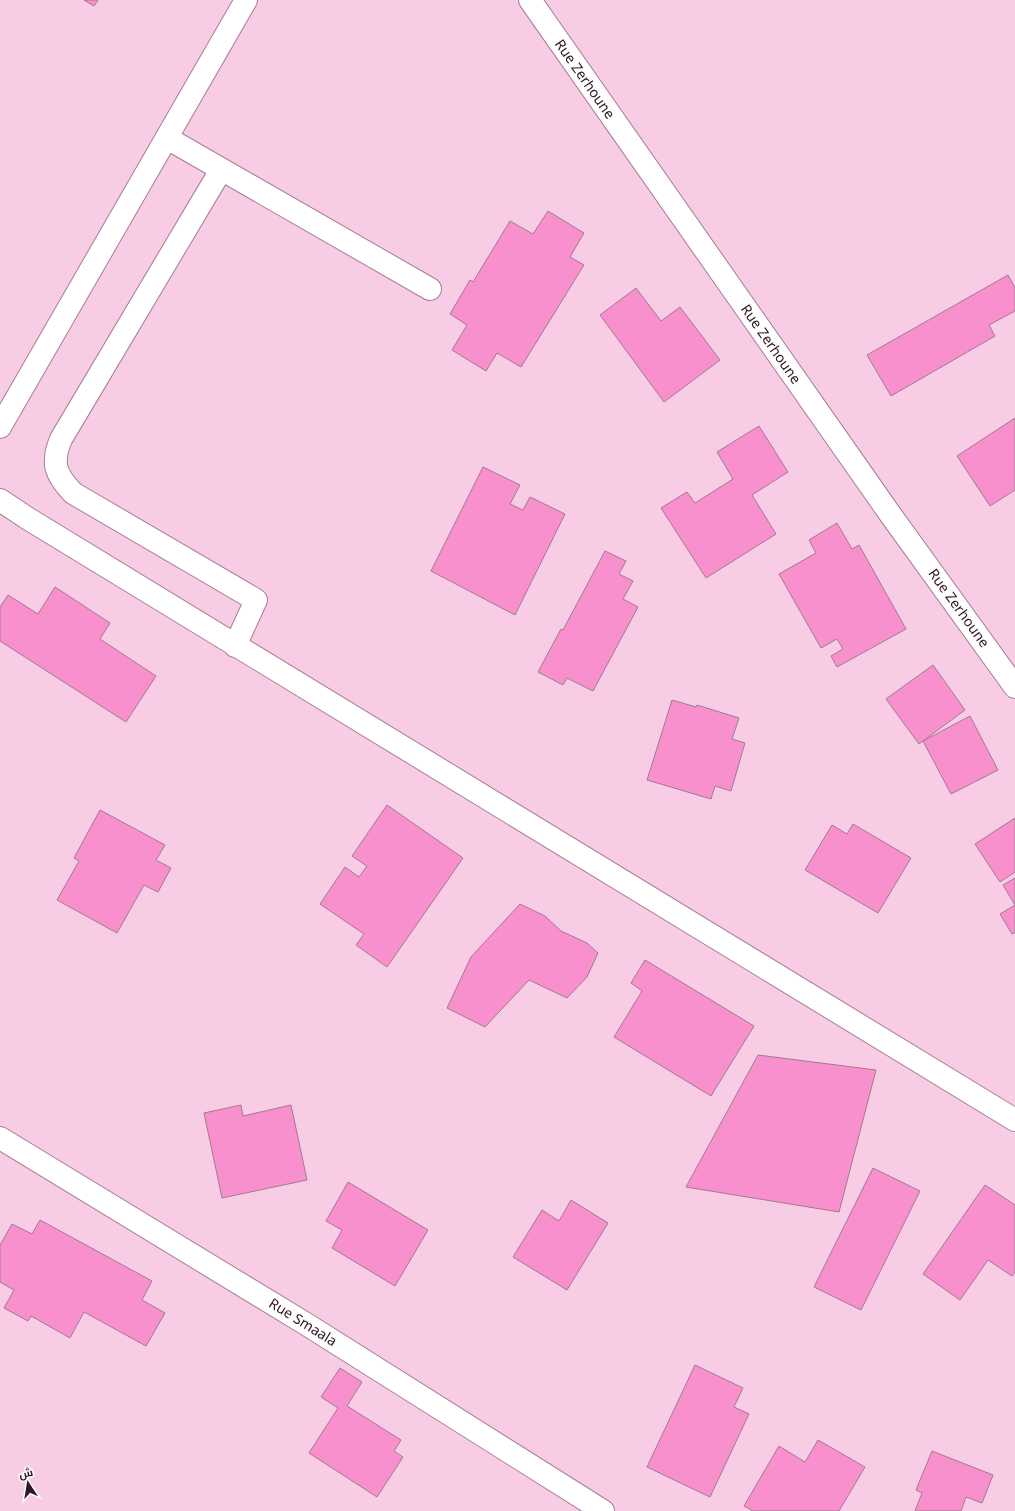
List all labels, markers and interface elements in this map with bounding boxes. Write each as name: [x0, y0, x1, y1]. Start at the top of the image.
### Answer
street label: Rue Zerhoune: [551, 35, 620, 122]
street label: Rue Zerhoune: [737, 300, 806, 387]
street label: Rue Zerhoune: [924, 565, 994, 651]
street label: Rue Smaala: [266, 1293, 341, 1350]
north arrow: [8, 1463, 48, 1503]
text: ش: [17, 1464, 34, 1482]

